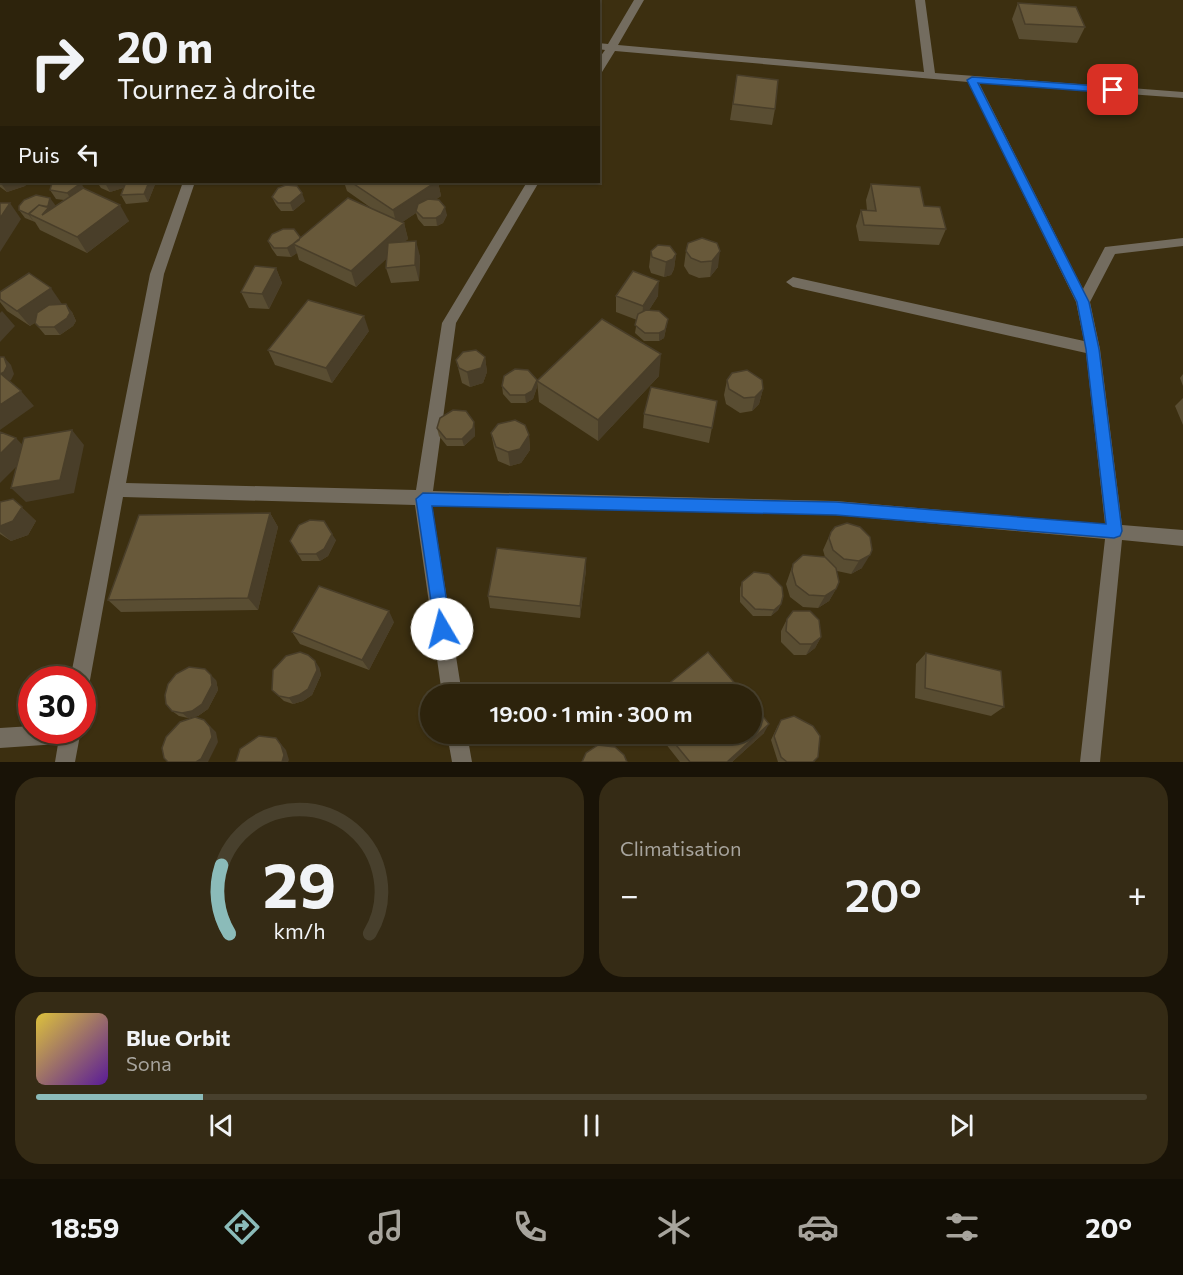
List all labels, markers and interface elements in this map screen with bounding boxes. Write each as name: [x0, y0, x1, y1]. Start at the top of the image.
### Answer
text: 20 m: [117, 20, 213, 72]
icon: right: [18, 24, 96, 102]
pin: [1087, 64, 1138, 115]
text: Tournez à droite: [117, 72, 316, 105]
icon: arrive: [1096, 73, 1129, 106]
icon: left: [72, 138, 105, 171]
text: Puis: [18, 141, 60, 168]
position arrow: [410, 597, 474, 661]
speed limit sign: 30: [18, 666, 96, 744]
text: 19:00 · 1 min · 300 m: [490, 700, 693, 727]
text: Climatisation: [620, 836, 741, 860]
text: 29: [263, 845, 336, 921]
text: 20°: [845, 866, 922, 921]
text: −: [620, 873, 639, 914]
text: +: [1128, 873, 1147, 914]
text: km/h: [273, 917, 326, 943]
text: Blue Orbit: [126, 1024, 230, 1051]
text: Sona: [126, 1051, 172, 1075]
icon: previous: [205, 1109, 238, 1142]
icon: pause: [575, 1109, 608, 1142]
icon: next: [945, 1109, 978, 1142]
icon: directions: [221, 1206, 263, 1248]
icon: music: [365, 1206, 407, 1248]
icon: phone: [509, 1206, 551, 1248]
icon: climate: [653, 1206, 695, 1248]
icon: car: [797, 1206, 839, 1248]
icon: filters: [941, 1206, 983, 1248]
text: 18:59: [51, 1211, 119, 1244]
text: 20°: [1085, 1211, 1132, 1244]

